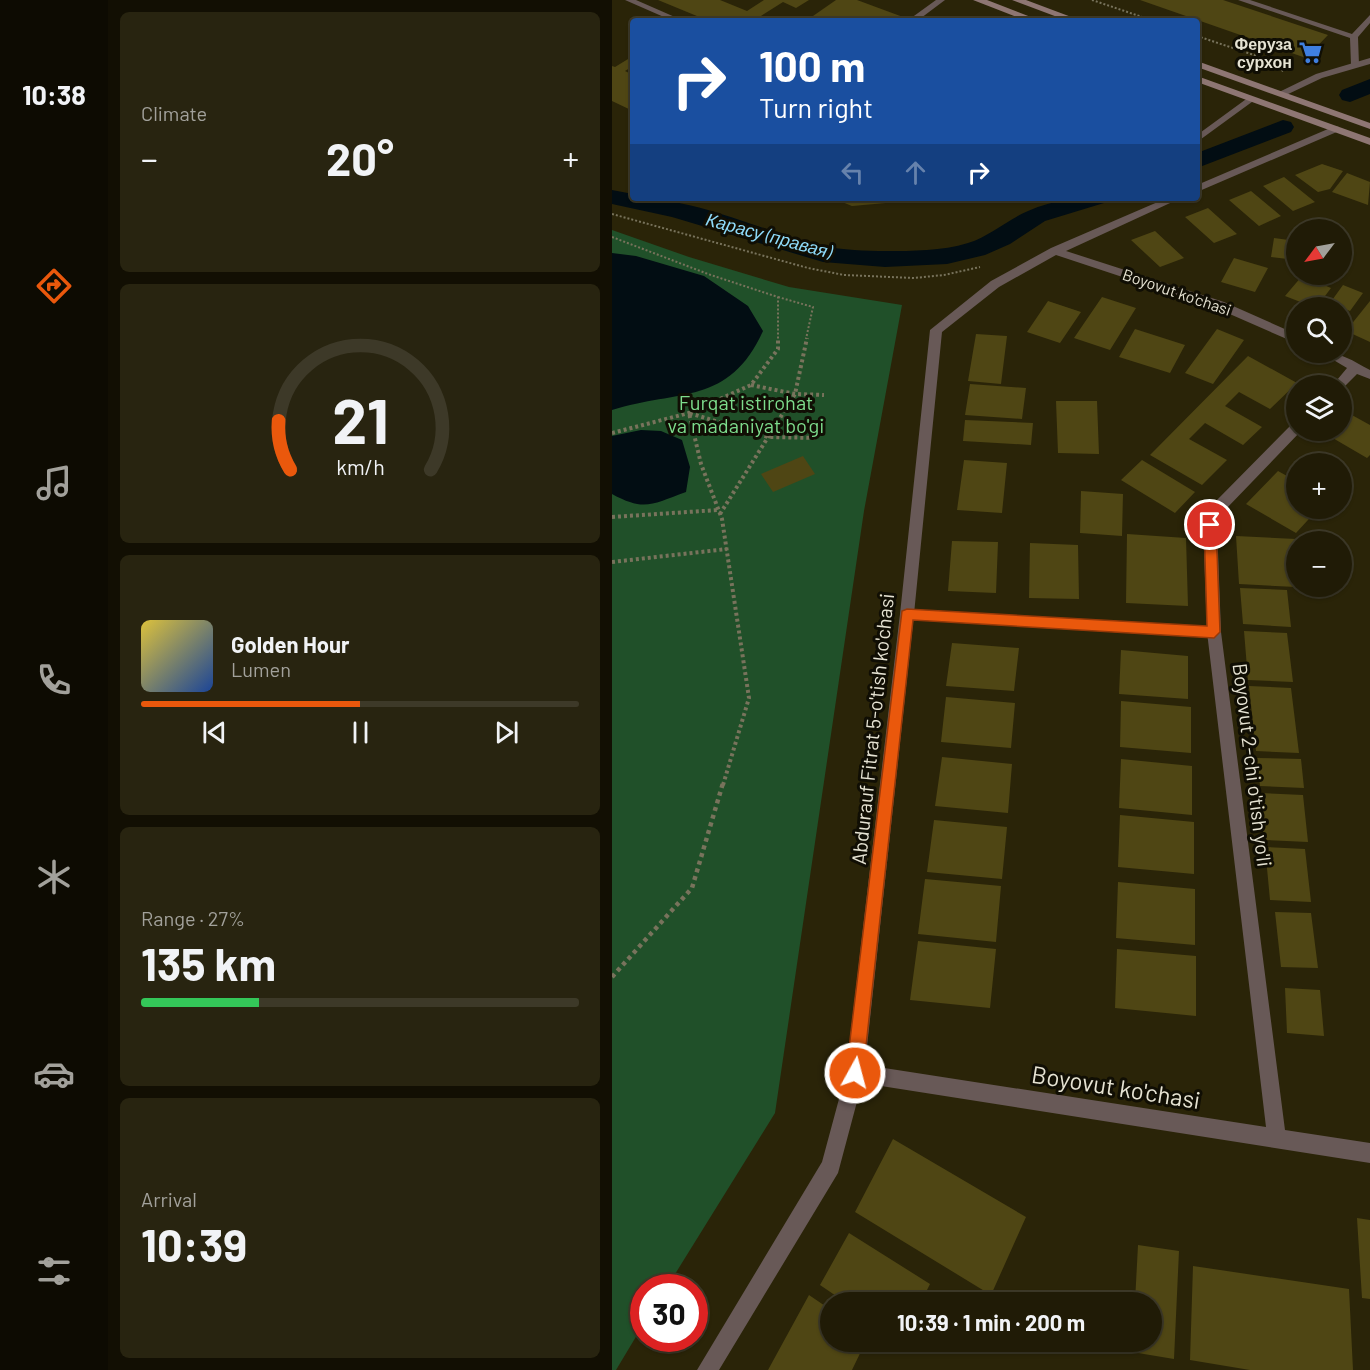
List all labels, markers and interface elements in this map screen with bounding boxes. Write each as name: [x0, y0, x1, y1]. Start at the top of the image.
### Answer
place label: Феруза сурхон: [1235, 34, 1292, 71]
text: 100 m: [759, 40, 865, 90]
supermarket icon: Феруза сурхон: [1297, 40, 1323, 66]
icon: right: [660, 42, 738, 120]
text: 10:38: [22, 78, 86, 110]
text: Turn right: [759, 91, 873, 123]
text: Climate: [141, 101, 207, 125]
text: 20°: [326, 131, 394, 185]
text: −: [141, 138, 158, 178]
text: +: [563, 138, 579, 178]
icon: left: [836, 156, 869, 189]
icon: ahead: [899, 156, 932, 189]
icon: right: [962, 156, 995, 189]
water label: Карасу (правая): [704, 208, 836, 263]
north arrow: [1286, 219, 1352, 285]
map controls: [1286, 219, 1352, 597]
street label: Boyovut ko'chasi: [1120, 264, 1234, 319]
icon: directions: [33, 265, 75, 307]
button: search: [1286, 297, 1352, 363]
button: layers: [1286, 375, 1352, 441]
text: 21: [332, 383, 388, 457]
park label: Furqat istirohat va madaniyat bo'gi: [668, 390, 824, 437]
button: +: [1286, 453, 1352, 519]
text: km/h: [336, 455, 384, 480]
icon: music: [33, 462, 75, 504]
pin: [1184, 499, 1235, 550]
icon: arrive: [1193, 508, 1226, 541]
button: −: [1286, 531, 1352, 597]
street label: Abdurauf Fitrat 5-o'tish ko'chasi: [846, 592, 898, 866]
text: Golden Hour: [231, 631, 349, 657]
text: Lumen: [231, 657, 291, 681]
icon: phone: [33, 659, 75, 701]
street label: Boyovut 2-chi o'tish yo'li: [1229, 662, 1277, 868]
icon: previous: [198, 716, 231, 749]
icon: pause: [344, 716, 377, 749]
icon: next: [490, 716, 523, 749]
icon: climate: [33, 856, 75, 898]
text: Range · 27%: [141, 906, 245, 930]
text: 135 km: [141, 936, 276, 990]
position arrow: [823, 1041, 887, 1105]
icon: car: [33, 1053, 75, 1095]
street label: Boyovut ko'chasi: [1030, 1059, 1203, 1114]
text: Arrival: [141, 1187, 197, 1211]
text: 10:39: [141, 1217, 247, 1271]
icon: filters: [33, 1250, 75, 1292]
speed limit sign: 30: [630, 1274, 708, 1352]
text: 10:39 · 1 min · 200 m: [897, 1309, 1085, 1335]

